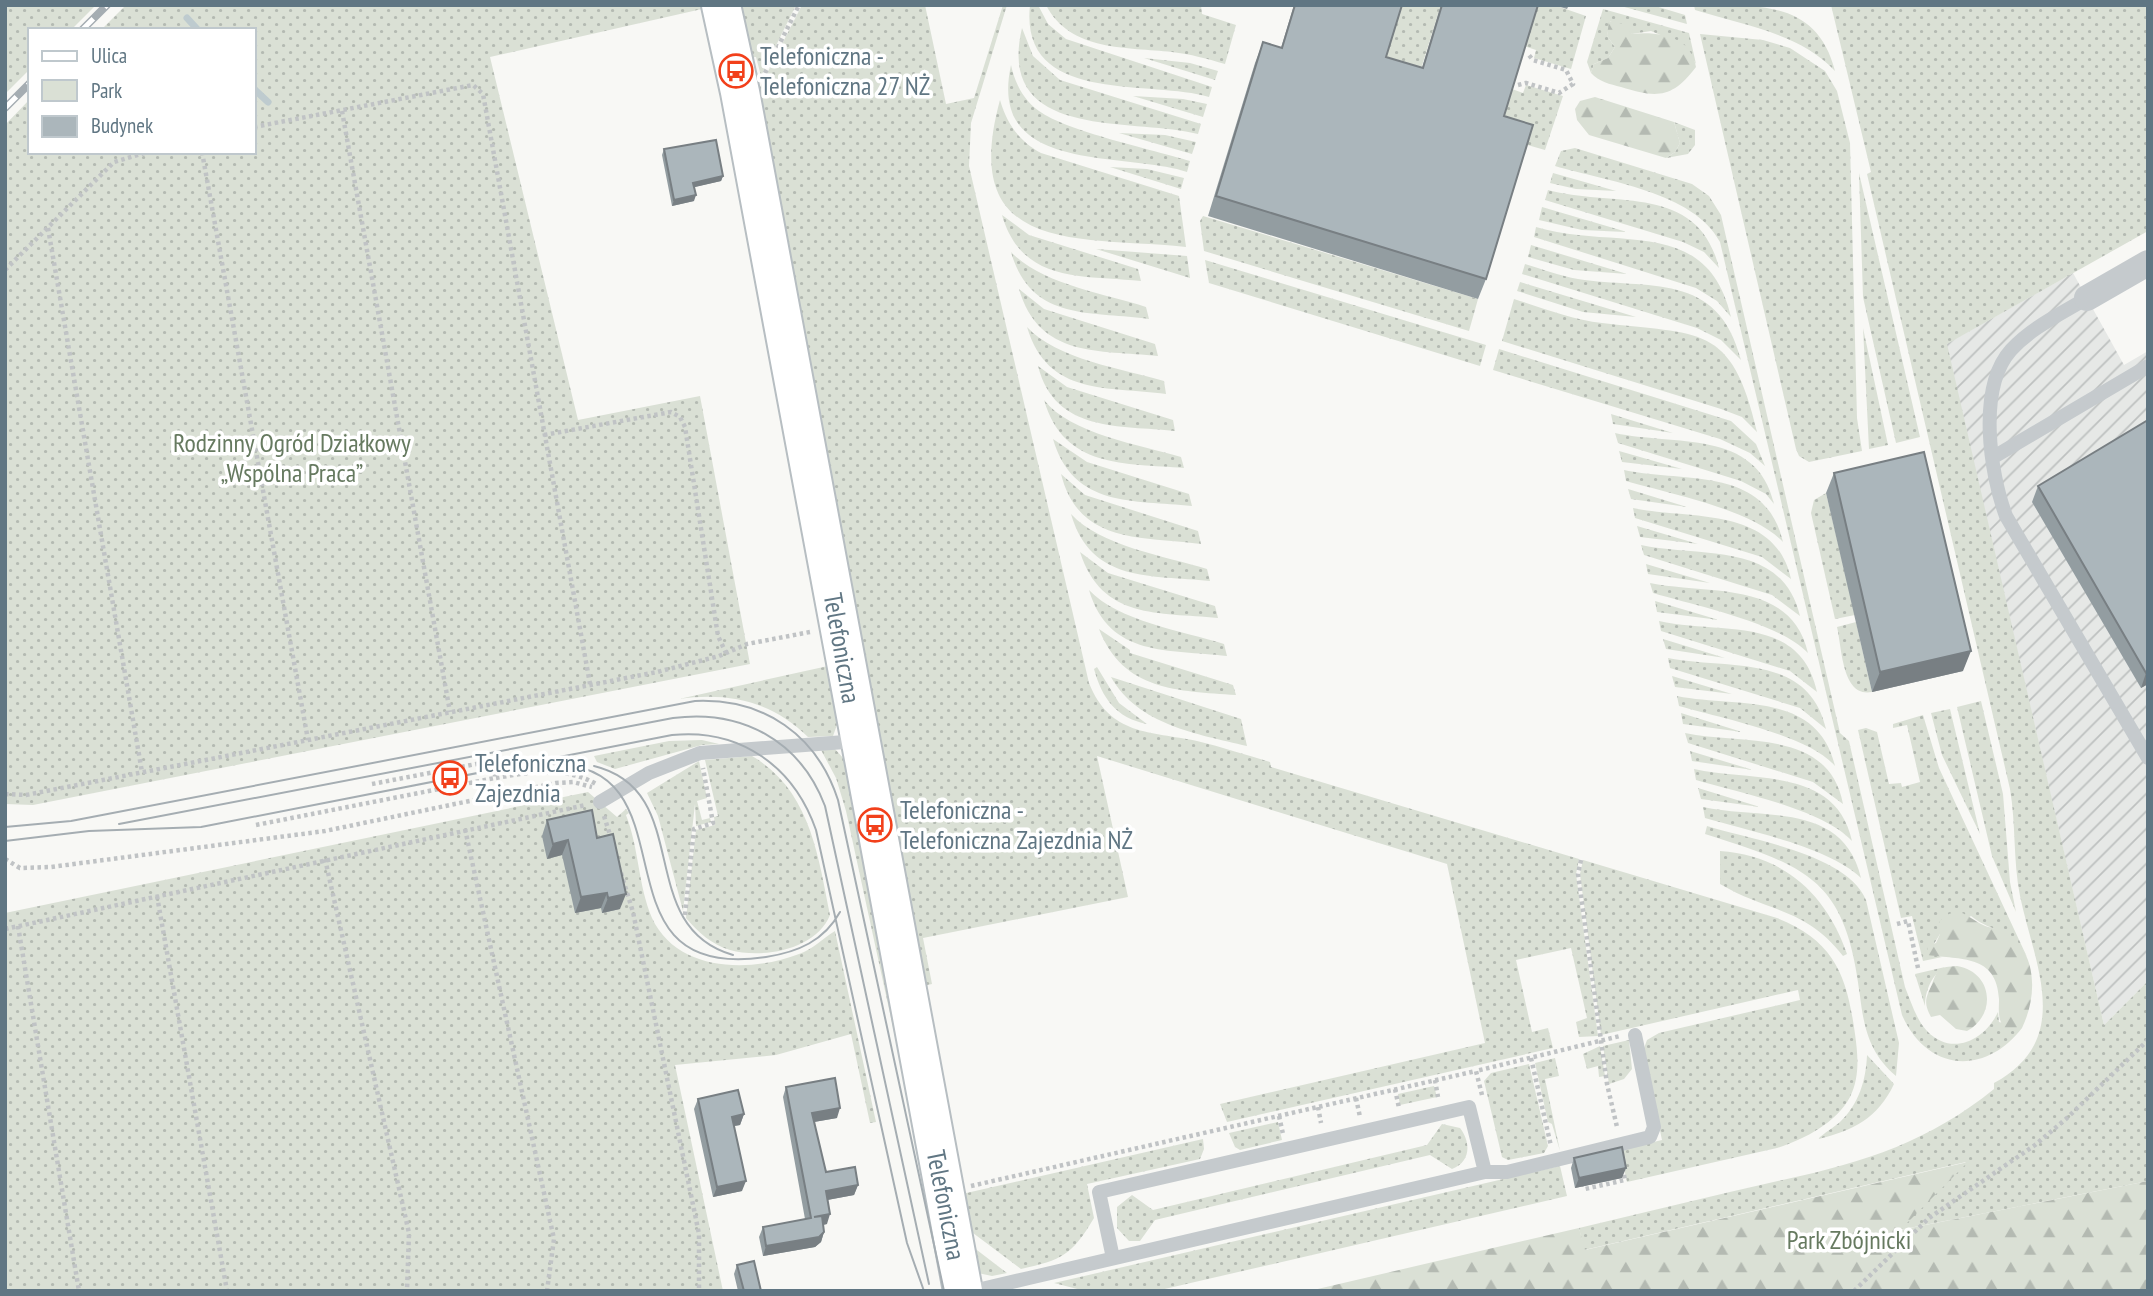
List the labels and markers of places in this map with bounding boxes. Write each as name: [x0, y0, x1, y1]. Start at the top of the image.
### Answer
place label: Telefoniczna - Telefoniczna 27 NŻ: [760, 39, 930, 102]
bus stop icon: Telefoniczna - Telefoniczna 27 NŻ: [717, 52, 755, 90]
place label: Telefoniczna Zajezdnia: [475, 746, 586, 809]
bus stop icon: Telefoniczna Zajezdnia: [431, 759, 469, 797]
place label: Telefoniczna - Telefoniczna Zajezdnia NŻ: [900, 793, 1133, 856]
bus stop icon: Telefoniczna - Telefoniczna Zajezdnia NŻ: [856, 806, 894, 844]

